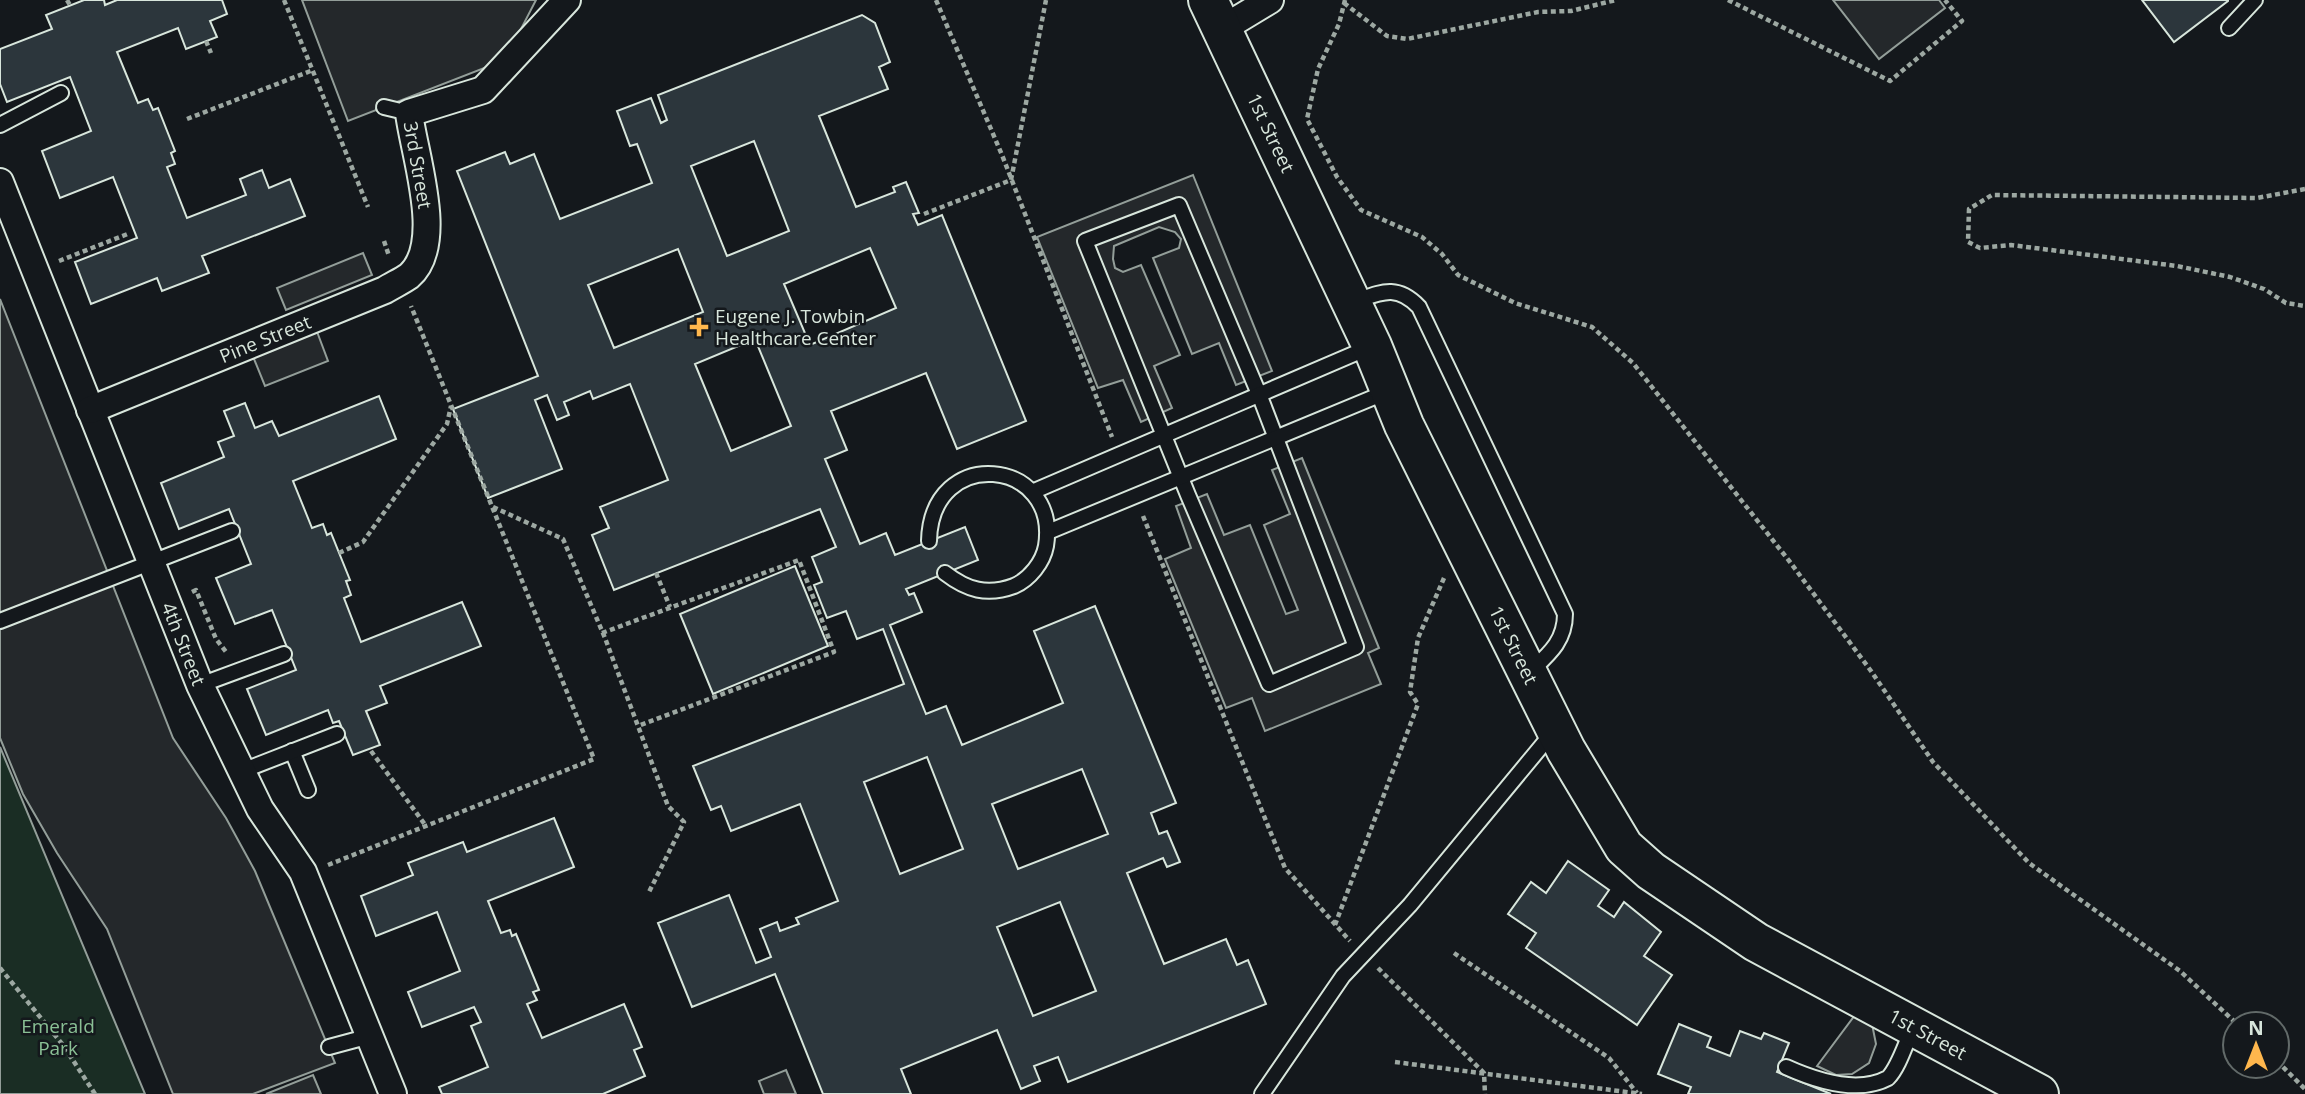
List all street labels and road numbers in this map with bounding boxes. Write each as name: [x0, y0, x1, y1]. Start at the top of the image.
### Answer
street label: 1st Street: [1241, 89, 1301, 177]
street label: 3rd Street: [398, 119, 439, 211]
street label: Pine Street: [215, 308, 315, 369]
street label: 4th Street: [155, 598, 212, 689]
street label: 1st Street: [1483, 601, 1544, 689]
street label: 1st Street: [1884, 1003, 1971, 1066]

